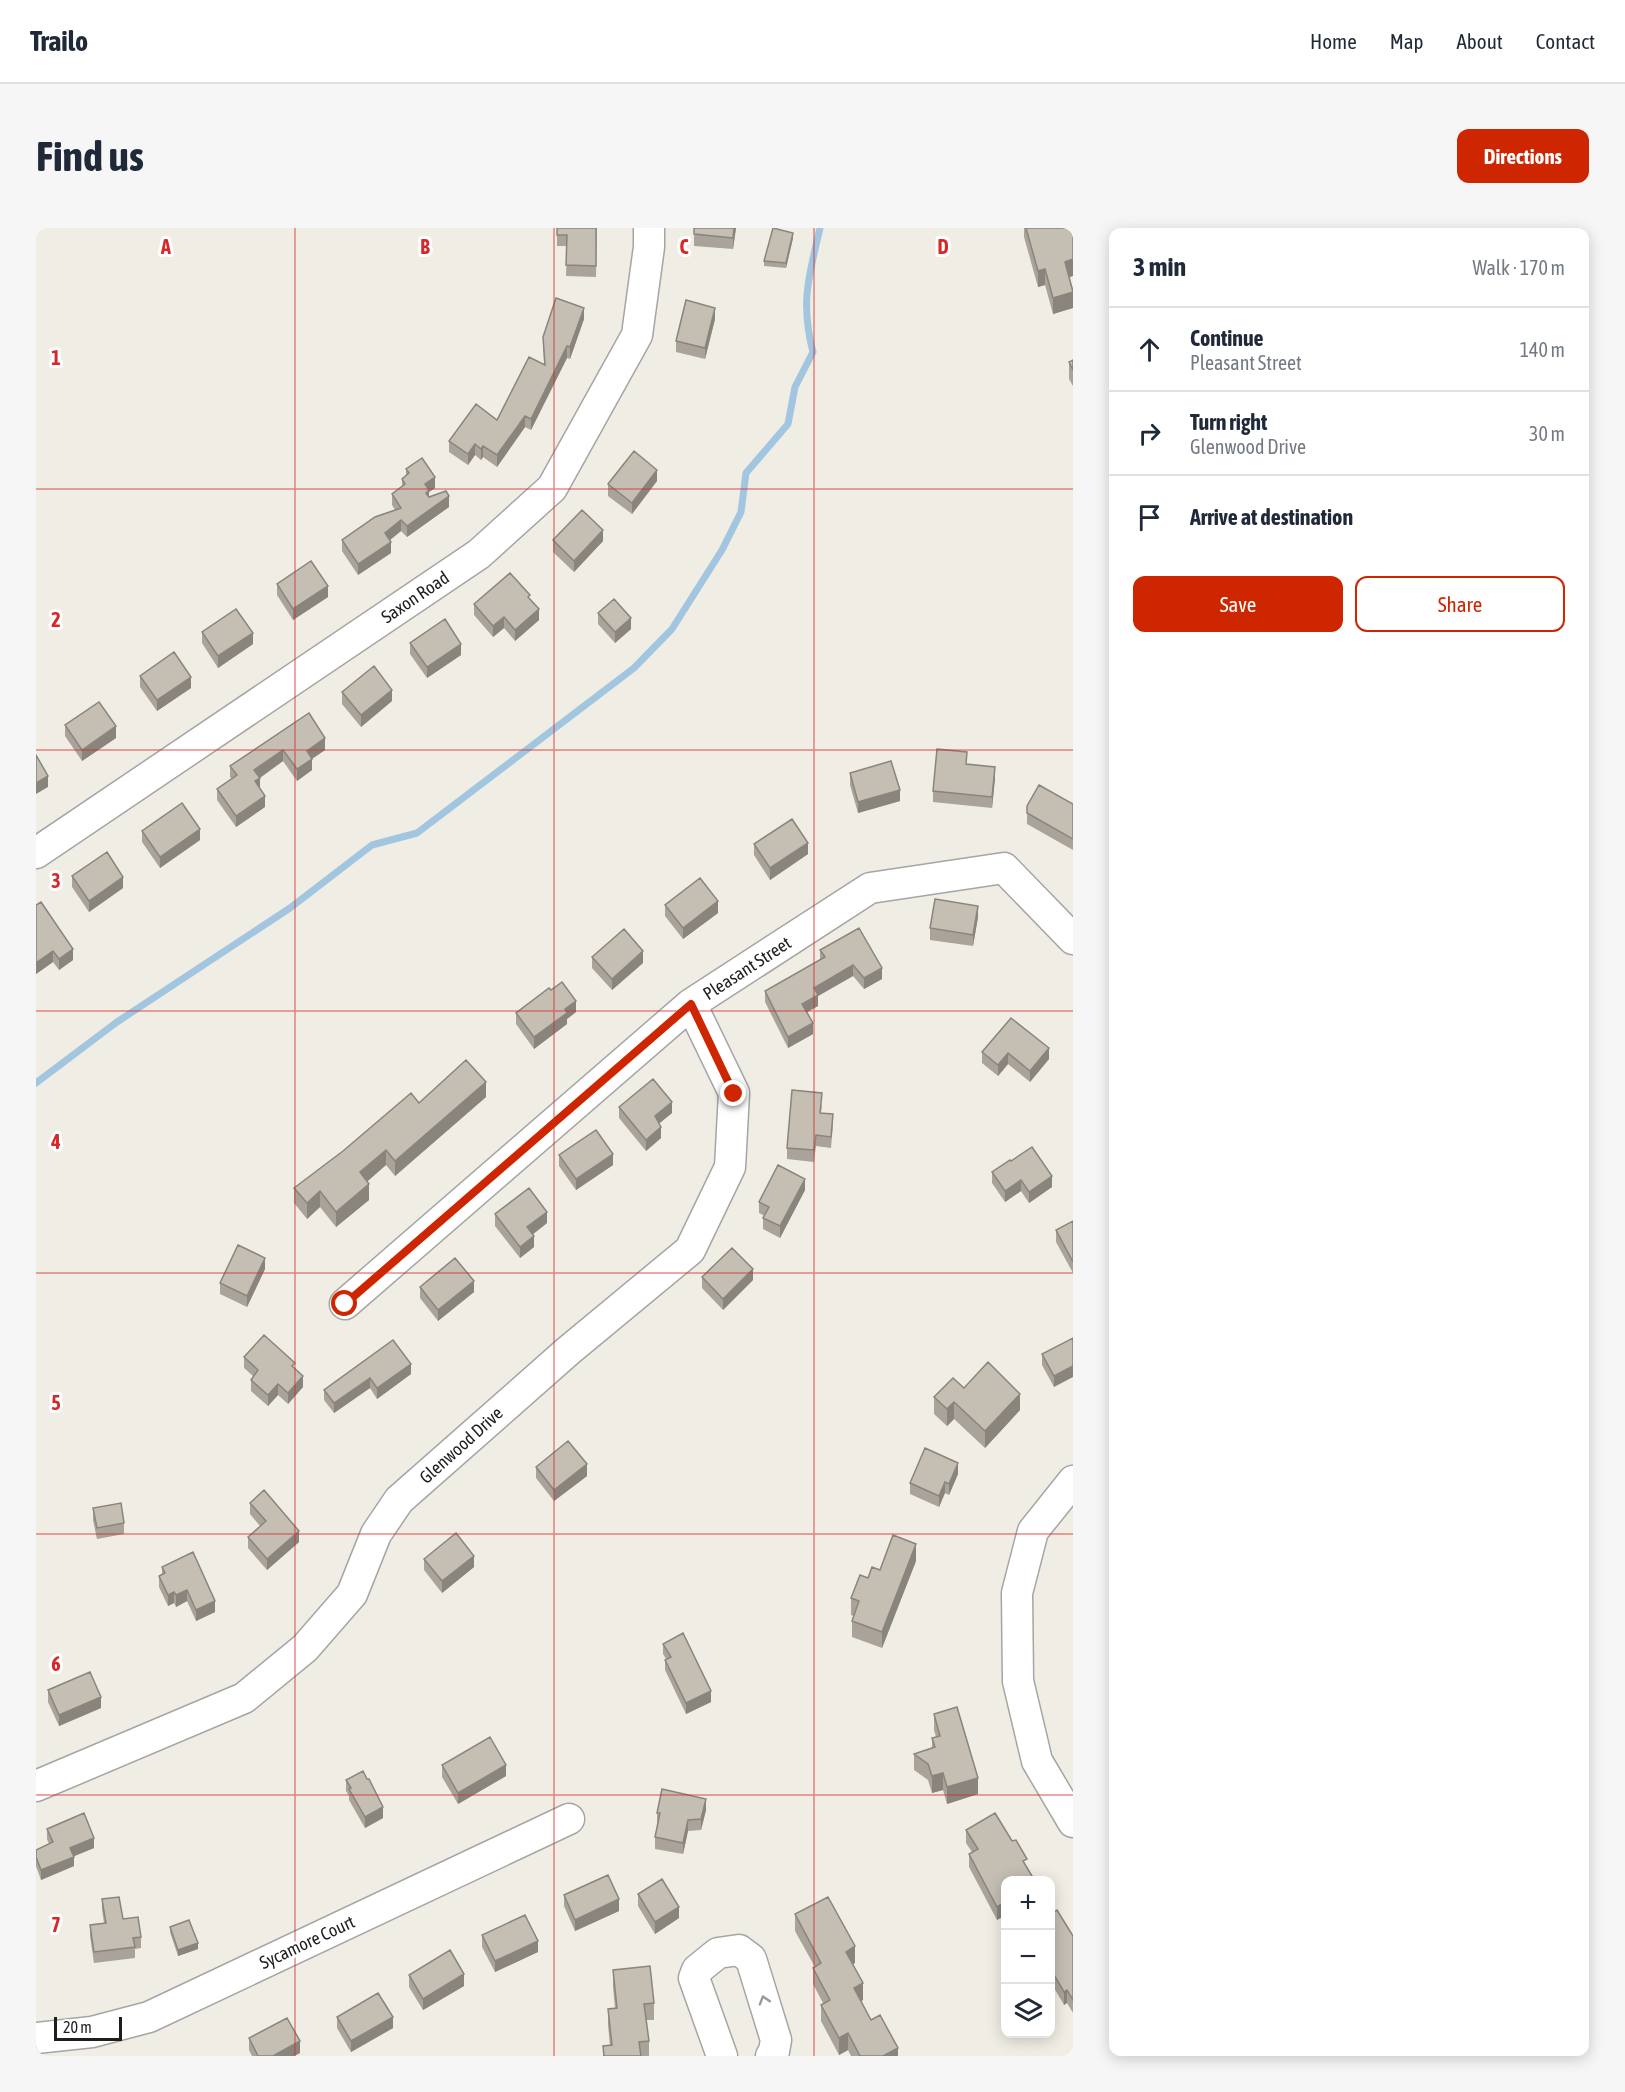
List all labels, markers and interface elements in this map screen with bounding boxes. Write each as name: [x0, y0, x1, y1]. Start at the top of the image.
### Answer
text: Trailo: [30, 25, 88, 57]
text: Home: [1310, 29, 1357, 53]
text: Map: [1390, 29, 1424, 53]
text: About: [1457, 29, 1503, 53]
text: Contact: [1536, 29, 1595, 53]
button: Directions: [1457, 129, 1589, 183]
text: Find us: [36, 132, 144, 180]
text: A: [160, 235, 171, 258]
text: B: [420, 235, 430, 258]
text: C: [680, 235, 689, 258]
text: D: [937, 235, 949, 258]
text: 3 min: [1133, 252, 1186, 282]
text: Walk · 170 m: [1473, 256, 1565, 279]
text: Continue: [1190, 325, 1264, 351]
icon: ahead: [1133, 333, 1166, 366]
text: 140 m: [1520, 338, 1565, 361]
text: 1: [51, 346, 61, 369]
text: Pleasant Street: [1190, 351, 1302, 374]
text: Turn right: [1190, 409, 1267, 435]
icon: right: [1133, 417, 1166, 450]
text: 30 m: [1529, 422, 1565, 445]
text: Glenwood Drive: [1190, 435, 1306, 458]
icon: arrive: [1133, 501, 1166, 534]
text: Arrive at destination: [1190, 504, 1353, 530]
street label: Saxon Road: [377, 567, 453, 627]
button: Save: [1133, 576, 1343, 632]
button: Share: [1355, 576, 1565, 632]
text: 2: [51, 608, 61, 631]
text: 3: [51, 869, 61, 892]
street label: Pleasant Street: [699, 932, 795, 1004]
route end: [720, 1080, 746, 1106]
text: 4: [50, 1130, 61, 1153]
route start: [331, 1290, 357, 1316]
text: 5: [51, 1391, 61, 1414]
street label: Glenwood Drive: [415, 1402, 507, 1488]
text: 6: [51, 1652, 61, 1675]
map controls: [1001, 1876, 1055, 2038]
button: +: [1001, 1876, 1055, 1930]
street label: Sycamore Court: [256, 1911, 358, 1973]
text: 7: [51, 1913, 61, 1936]
button: −: [1001, 1930, 1055, 1984]
button: layers: [1001, 1984, 1055, 2038]
one-way arrow: [759, 1996, 771, 2006]
scale bar: [54, 2014, 122, 2042]
text: 20 m: [63, 2018, 92, 2036]

